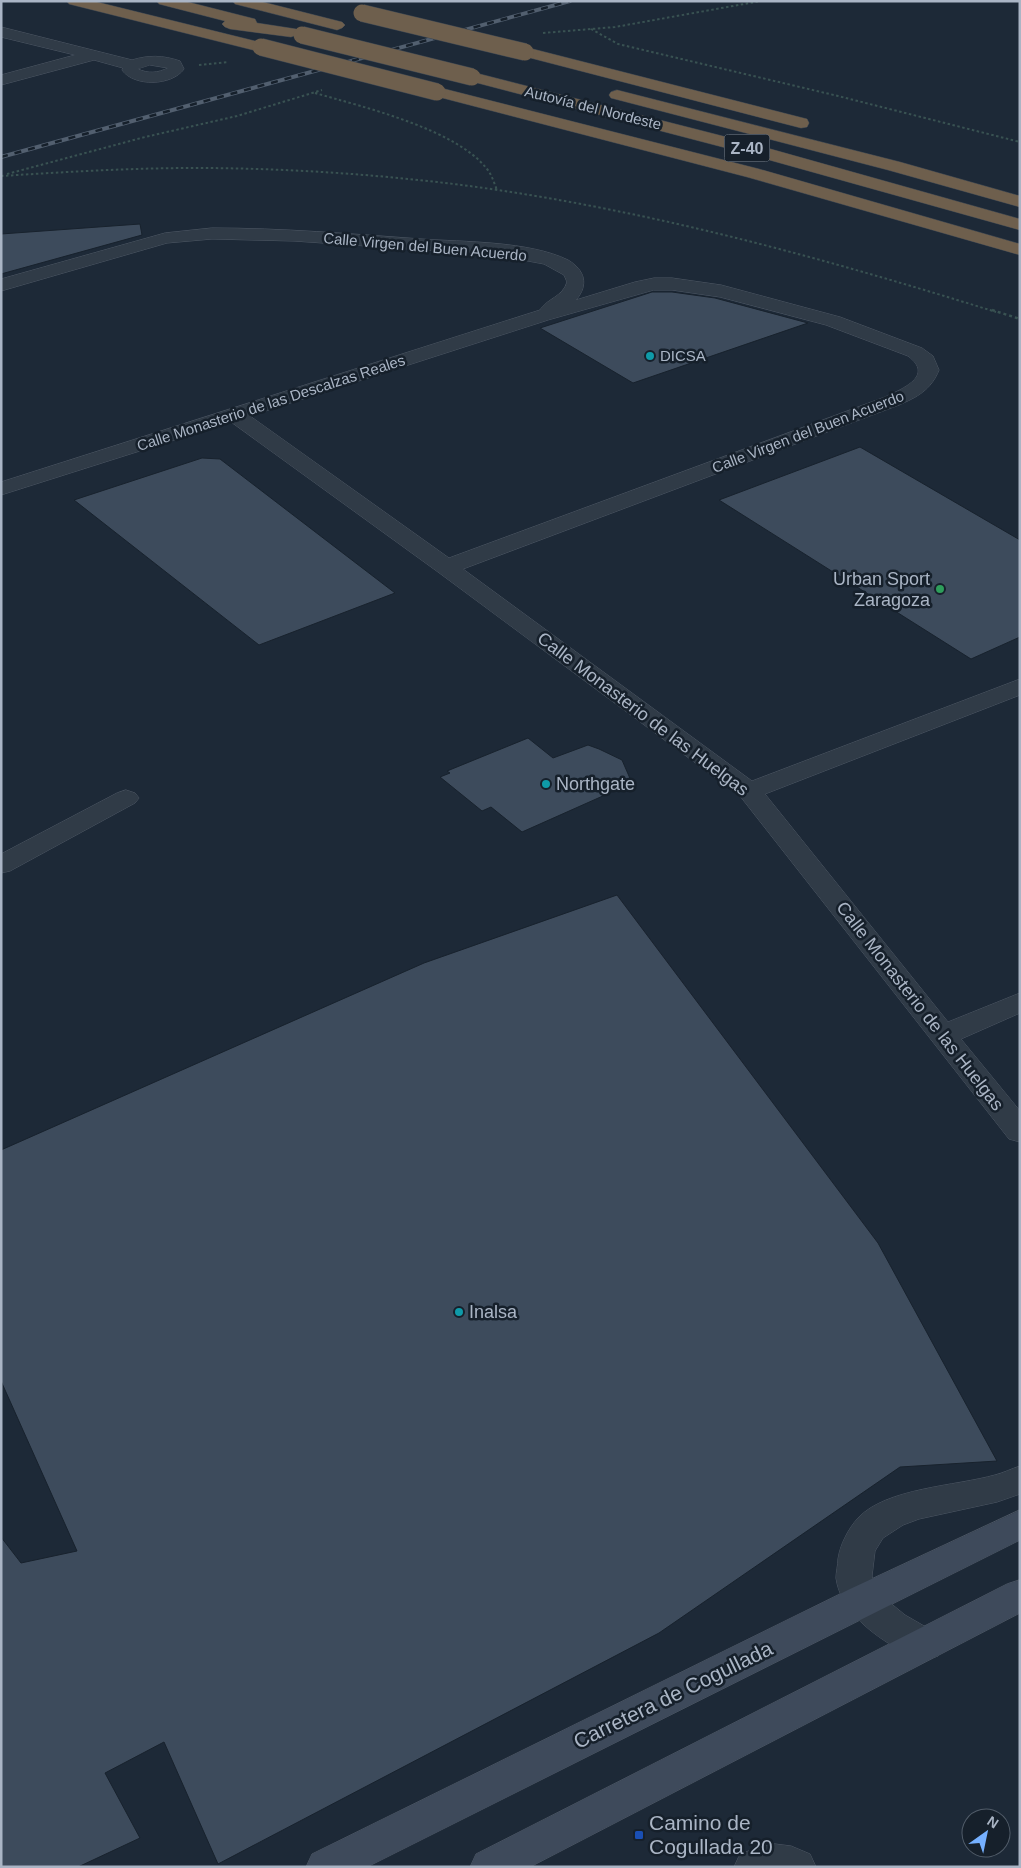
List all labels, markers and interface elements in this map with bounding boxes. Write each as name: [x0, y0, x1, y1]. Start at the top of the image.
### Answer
street label: Autovía del Nordeste: [523, 82, 663, 133]
road number: Z-40: [724, 134, 770, 162]
street label: Calle Virgen del Buen Acuerdo: [323, 229, 527, 264]
place label: DICSA: [660, 347, 706, 364]
marker: DICSA: [644, 350, 656, 362]
street label: Calle Monasterio de las Descalzas Reales: [135, 351, 407, 454]
street label: Calle Virgen del Buen Acuerdo: [710, 387, 906, 476]
place label: Urban Sport Zaragoza: [833, 569, 931, 610]
marker: Urban Sport Zaragoza: [934, 583, 946, 595]
street label: Calle Monasterio de las Huelgas: [534, 628, 752, 800]
place label: Northgate: [556, 774, 635, 794]
marker: Northgate: [540, 778, 552, 790]
street label: Calle Monasterio de las Huelgas: [832, 898, 1008, 1114]
place label: Inalsa: [469, 1302, 518, 1322]
marker: Inalsa: [453, 1306, 465, 1318]
street label: Carretera de Cogullada: [570, 1636, 776, 1753]
north arrow: [961, 1808, 1011, 1858]
place label: Camino de Cogullada 20: [649, 1811, 773, 1858]
text: N: [984, 1813, 1002, 1832]
marker: Camino de Cogullada 20: [633, 1829, 645, 1841]

